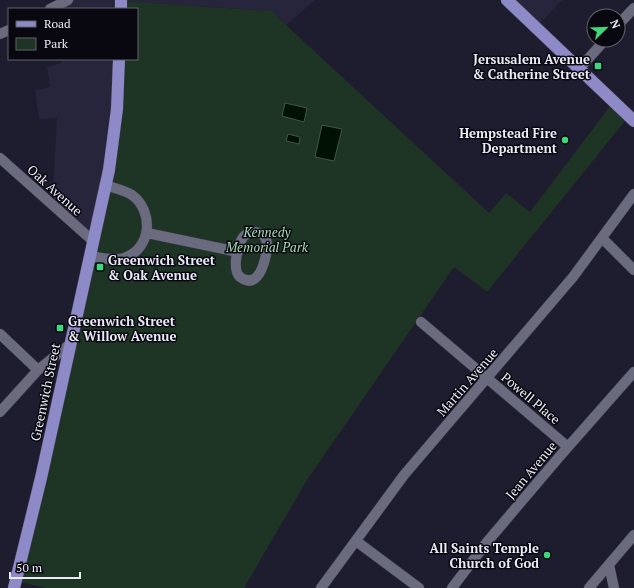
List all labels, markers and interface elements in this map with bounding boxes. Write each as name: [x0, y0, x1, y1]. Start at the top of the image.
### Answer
legend: [8, 8, 138, 60]
north arrow: [586, 8, 626, 48]
text: Road: [44, 16, 71, 31]
text: N: [607, 18, 624, 31]
text: Park: [44, 36, 69, 51]
place label: Jersusalem Avenue & Catherine Street: [473, 50, 591, 83]
marker: Jersusalem Avenue & Catherine Street: [593, 61, 603, 71]
place label: Hempstead Fire Department: [459, 124, 558, 157]
marker: Hempstead Fire Department: [560, 135, 570, 145]
street label: Oak Avenue: [24, 160, 86, 220]
park label: Kennedy Memorial Park: [225, 223, 309, 256]
place label: Greenwich Street & Oak Avenue: [108, 251, 216, 284]
marker: Greenwich Street & Oak Avenue: [95, 262, 105, 272]
place label: Greenwich Street & Willow Avenue: [68, 312, 176, 345]
marker: Greenwich Street & Willow Avenue: [55, 323, 65, 333]
street label: Greenwich Street: [26, 341, 64, 443]
street label: Martin Avenue: [432, 344, 502, 420]
street label: Powell Place: [498, 368, 564, 428]
street label: Jean Avenue: [501, 437, 561, 503]
place label: All Saints Temple Church of God: [429, 539, 539, 572]
marker: All Saints Temple Church of God: [542, 550, 552, 560]
scale bar: [10, 554, 80, 580]
text: 50 m: [16, 560, 43, 575]

